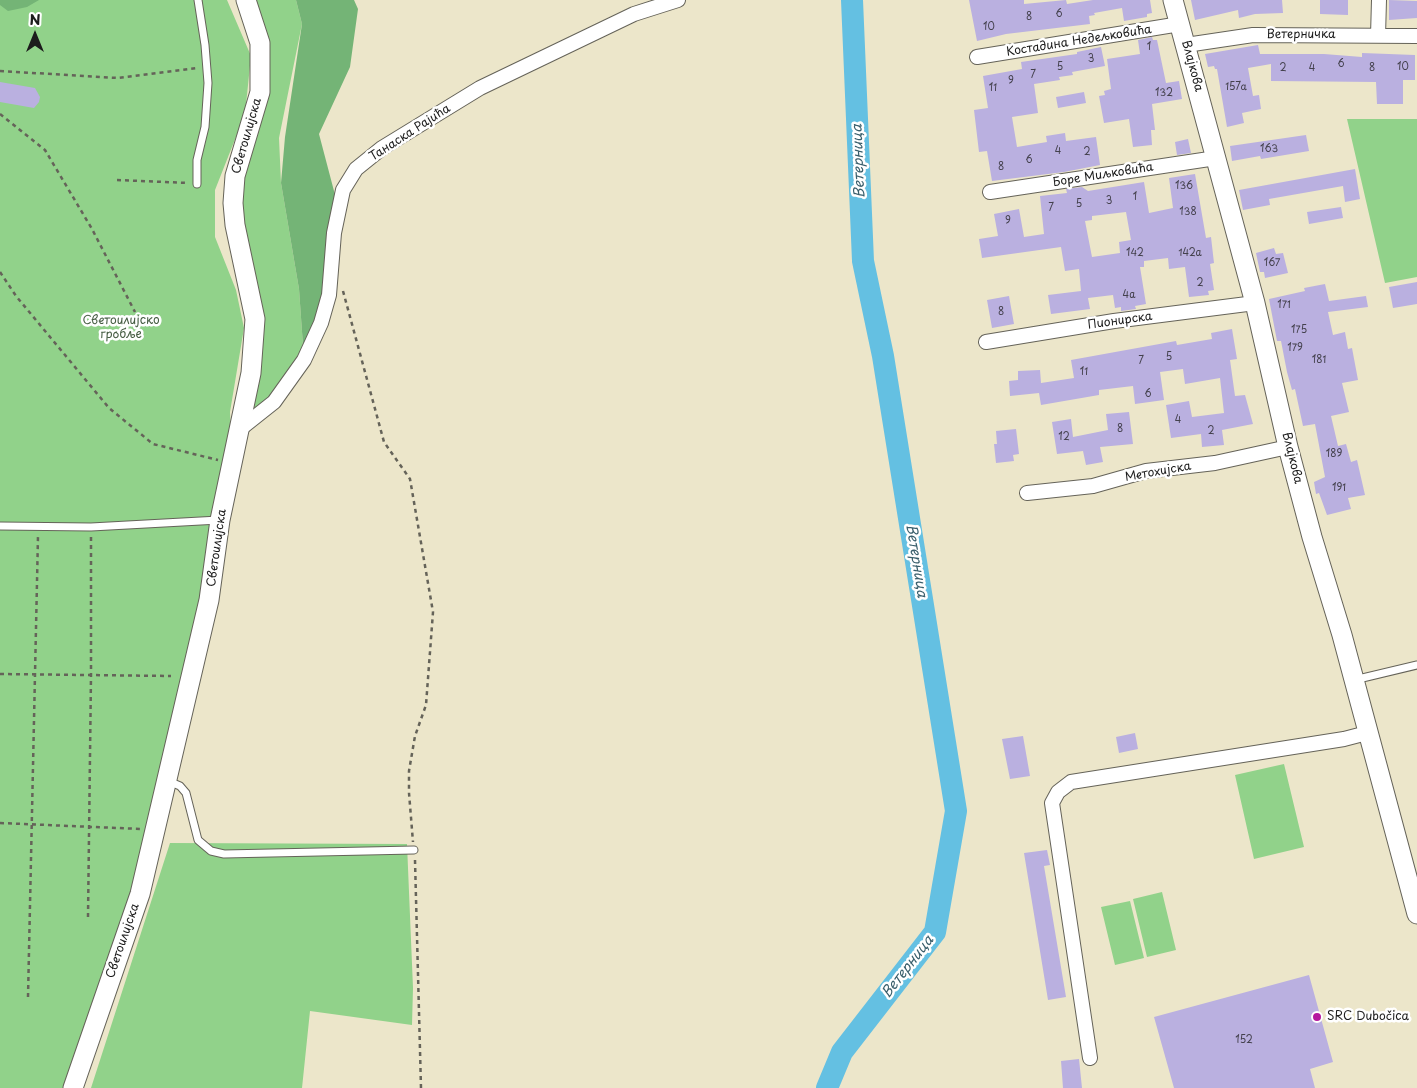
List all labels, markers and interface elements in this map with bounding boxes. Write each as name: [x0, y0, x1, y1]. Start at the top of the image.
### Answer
house number: 6: [1055, 8, 1063, 20]
text: N: [29, 9, 41, 30]
north arrow: [10, 10, 60, 60]
house number: 8: [1026, 11, 1032, 23]
house number: 10: [983, 21, 995, 33]
street label: Костадина Недељковића: [1005, 22, 1153, 60]
street label: Ветерничка: [1267, 28, 1335, 42]
street label: Влајкова: [1178, 39, 1206, 93]
house number: 1: [1147, 41, 1151, 53]
house number: 3: [1088, 53, 1094, 65]
house number: 6: [1337, 58, 1345, 70]
house number: 5: [1057, 61, 1063, 73]
house number: 10: [1397, 61, 1409, 73]
house number: 2: [1279, 62, 1287, 74]
house number: 4: [1309, 62, 1315, 74]
house number: 8: [1369, 62, 1375, 74]
house number: 7: [1030, 69, 1036, 81]
house number: 9: [1008, 75, 1014, 87]
house number: 157a: [1225, 81, 1247, 93]
house number: 11: [989, 82, 997, 94]
house number: 132: [1155, 87, 1173, 99]
street label: Светоилијска: [229, 96, 265, 176]
street label: Танаска Рајића: [367, 102, 453, 164]
water label: Ветерница: [849, 124, 869, 198]
house number: 163: [1260, 143, 1278, 155]
house number: 4: [1055, 145, 1061, 157]
house number: 2: [1083, 146, 1091, 158]
house number: 6: [1025, 154, 1033, 166]
street label: Боре Миљковића: [1052, 160, 1154, 190]
house number: 8: [998, 161, 1004, 173]
house number: 136: [1175, 180, 1193, 192]
house number: 1: [1133, 191, 1137, 203]
house number: 3: [1106, 195, 1112, 207]
house number: 5: [1076, 198, 1082, 210]
house number: 7: [1048, 202, 1054, 214]
house number: 138: [1179, 206, 1197, 218]
house number: 9: [1005, 215, 1011, 227]
house number: 142: [1126, 247, 1144, 259]
house number: 142a: [1178, 247, 1202, 259]
house number: 167: [1264, 257, 1280, 269]
house number: 2: [1196, 277, 1204, 289]
house number: 4a: [1123, 289, 1135, 301]
house number: 171: [1277, 299, 1291, 311]
house number: 8: [998, 306, 1004, 318]
street label: Пионирска: [1087, 309, 1153, 333]
park label: Светоилијско гробље: [82, 314, 160, 342]
house number: 175: [1291, 324, 1307, 336]
house number: 179: [1287, 342, 1303, 354]
house number: 5: [1166, 351, 1172, 363]
house number: 181: [1312, 354, 1326, 366]
house number: 7: [1138, 355, 1144, 367]
house number: 11: [1080, 366, 1088, 378]
house number: 6: [1144, 388, 1152, 400]
house number: 4: [1175, 414, 1181, 426]
house number: 8: [1117, 423, 1123, 435]
house number: 2: [1207, 425, 1215, 437]
house number: 12: [1058, 431, 1070, 443]
street label: Влајкова: [1279, 431, 1305, 485]
house number: 189: [1326, 448, 1342, 460]
street label: Метохијска: [1124, 459, 1192, 485]
house number: 191: [1332, 482, 1346, 494]
street label: Светоилијска: [204, 508, 230, 588]
water label: Ветерница: [902, 523, 930, 599]
street label: Светоилијска: [103, 902, 143, 980]
water label: Ветерница: [879, 933, 937, 1001]
place label: SRC Dubočica: [1327, 1010, 1409, 1024]
marker: SRC Dubočica: [1311, 1011, 1323, 1023]
house number: 152: [1235, 1034, 1253, 1046]

